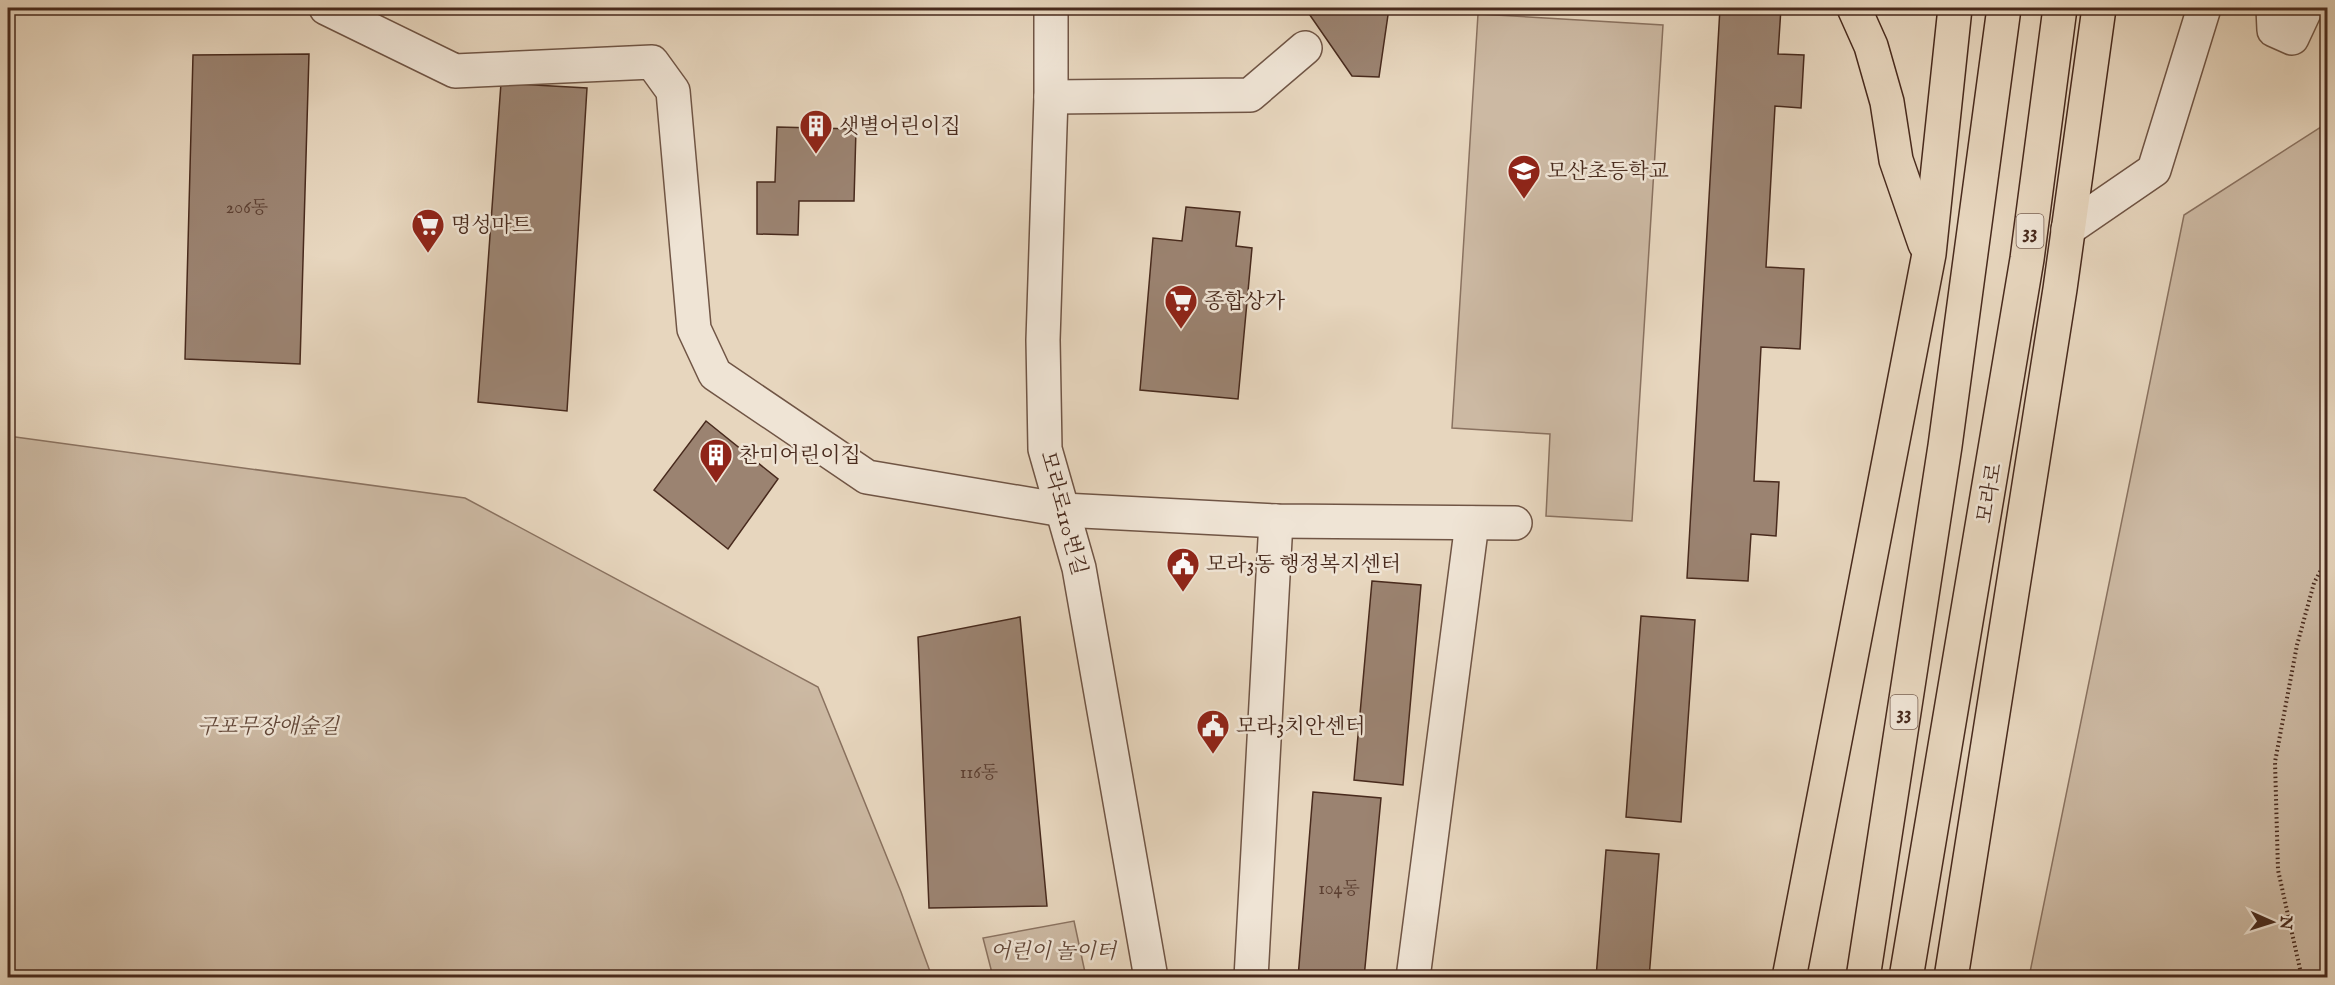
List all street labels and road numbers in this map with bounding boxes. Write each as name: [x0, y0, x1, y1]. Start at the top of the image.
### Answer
road number: 33: [2016, 214, 2044, 248]
street label: 모라로110번길: [1033, 448, 1092, 578]
street label: 모라로: [1972, 461, 2009, 526]
road number: 33: [1890, 695, 1918, 729]

